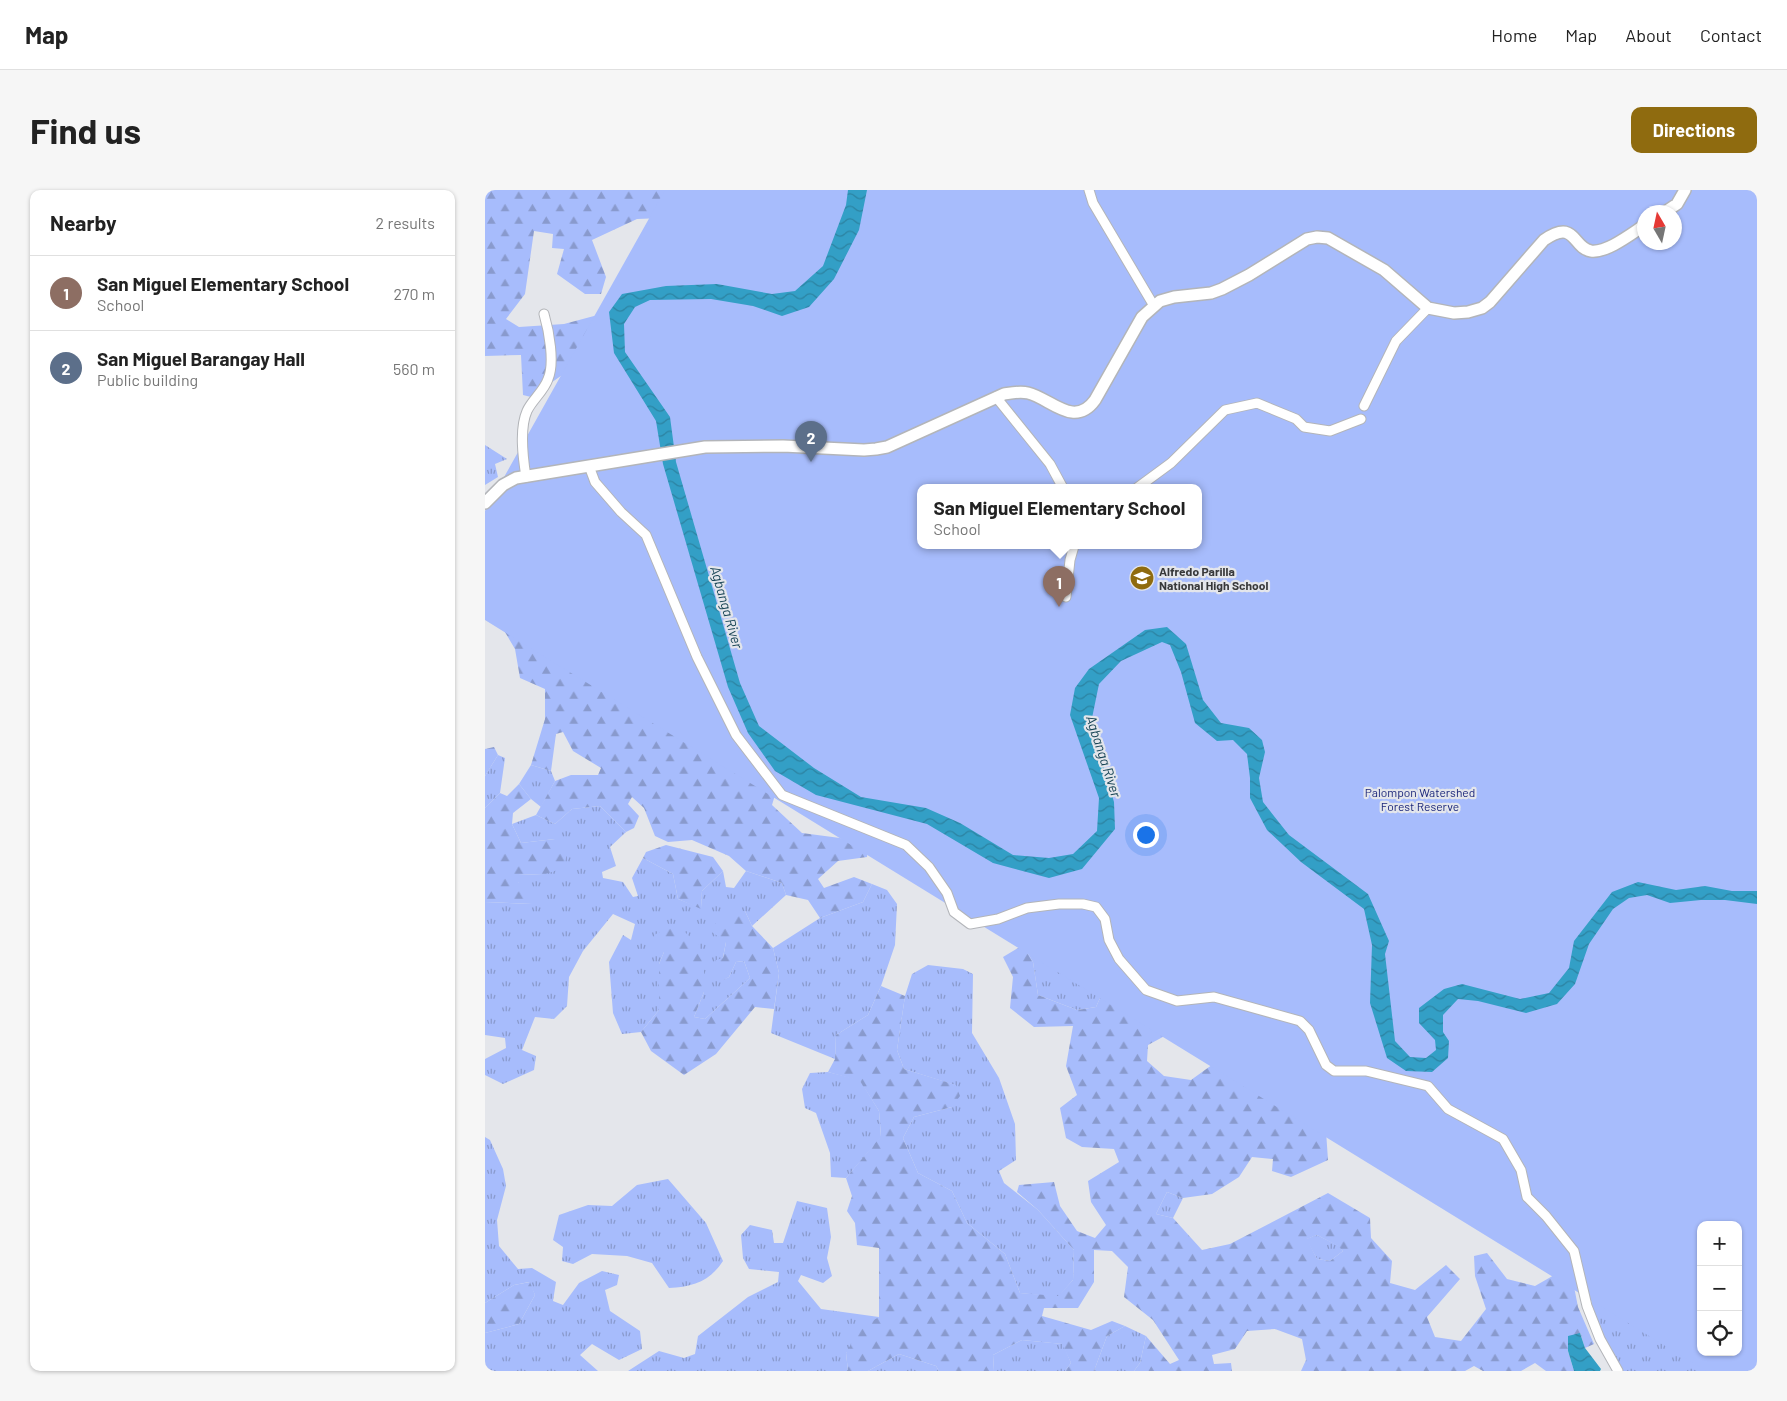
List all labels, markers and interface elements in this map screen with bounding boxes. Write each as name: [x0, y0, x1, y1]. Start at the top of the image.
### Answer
text: Map: [25, 20, 68, 49]
text: Home: [1491, 24, 1537, 46]
text: Map: [1565, 24, 1597, 46]
text: About: [1625, 24, 1672, 46]
text: Contact: [1700, 24, 1762, 46]
button: Directions: [1631, 107, 1757, 153]
text: Find us: [30, 109, 141, 151]
north arrow: [1637, 205, 1682, 250]
text: Nearby: [50, 210, 116, 235]
text: 2 results: [376, 213, 435, 232]
text: San Miguel Elementary School: [97, 272, 349, 295]
text: 1: [63, 284, 69, 303]
text: 270 m: [393, 284, 435, 303]
text: School: [97, 295, 144, 314]
text: San Miguel Barangay Hall: [97, 347, 305, 370]
text: 2: [62, 359, 70, 378]
text: 560 m: [393, 359, 435, 378]
text: Public building: [97, 370, 198, 389]
pin: 2: [795, 421, 827, 462]
popup: [917, 484, 1202, 549]
text: San Miguel Elementary School: [933, 496, 1186, 519]
text: School: [933, 519, 981, 538]
water label: Agbanga River: [707, 564, 747, 651]
place label: Alfredo Parilla National High School: [1159, 564, 1268, 592]
school or university icon: Alfredo Parilla National High School: [1129, 565, 1155, 591]
pin: 1: [1043, 566, 1075, 607]
water label: Agbanga River: [1083, 713, 1126, 800]
park label: Palompon Watershed Forest Reserve: [1365, 785, 1475, 813]
your location: [1133, 822, 1159, 848]
map controls: [1697, 1221, 1742, 1356]
button: +: [1697, 1221, 1742, 1266]
button: −: [1697, 1266, 1742, 1311]
button: locate: [1697, 1311, 1742, 1356]

